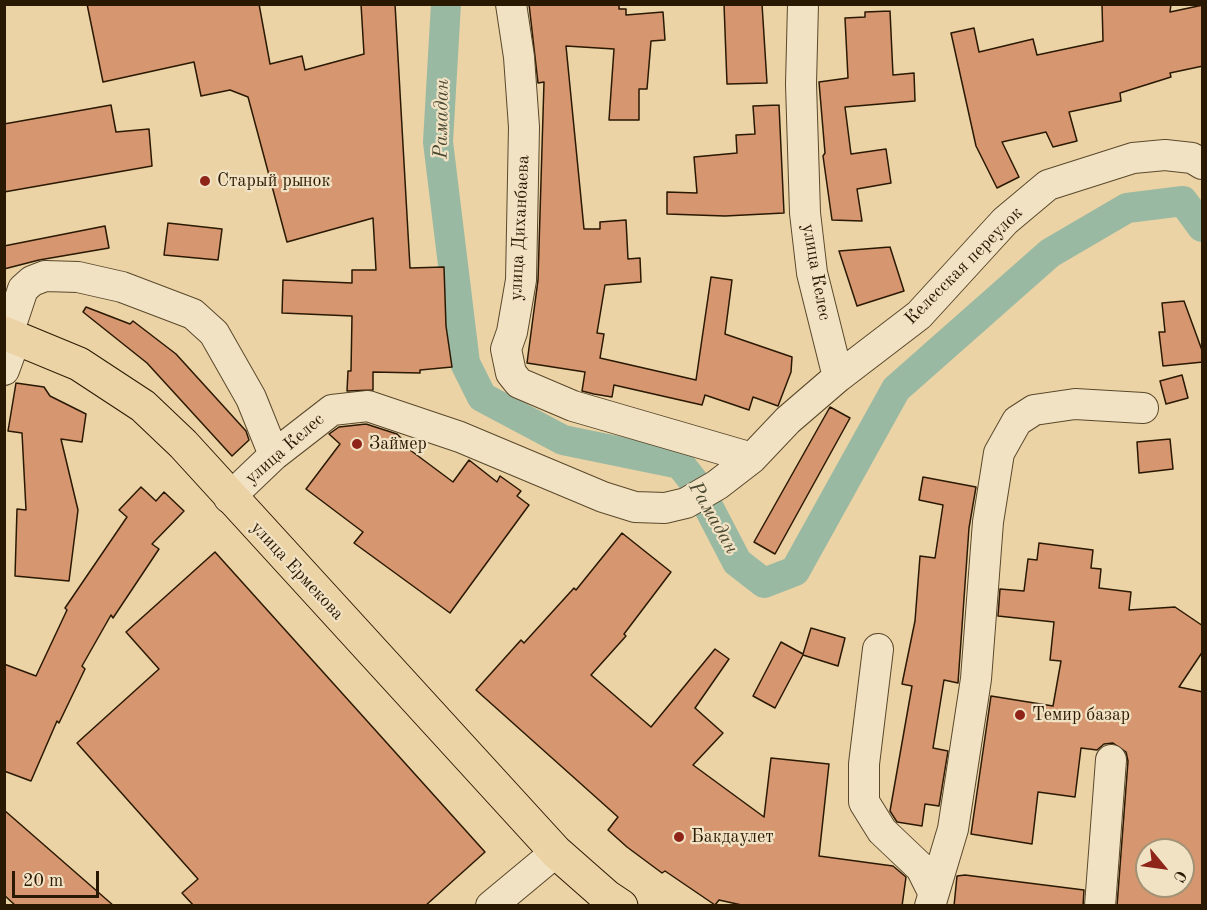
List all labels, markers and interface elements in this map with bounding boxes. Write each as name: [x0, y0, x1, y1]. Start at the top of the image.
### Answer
water label: Рамадан: [429, 79, 455, 159]
street label: улица Диханбаева: [505, 155, 535, 301]
place label: Старый рынок: [217, 170, 330, 192]
marker: Старый рынок: [198, 174, 212, 188]
street label: Келесская переулок: [900, 202, 1028, 330]
street label: улица Келес: [797, 222, 835, 322]
street label: улица Келес: [241, 409, 329, 489]
place label: Займер: [369, 433, 427, 455]
marker: Займер: [350, 437, 364, 451]
water label: Рамадан: [683, 477, 743, 559]
street label: улица Ермекова: [246, 517, 348, 625]
place label: Темир базар: [1032, 704, 1130, 726]
marker: Темир базар: [1013, 708, 1027, 722]
place label: Бакдаулет: [691, 826, 774, 848]
marker: Бакдаулет: [672, 830, 686, 844]
north arrow: [1135, 838, 1195, 898]
scale bar: [15, 859, 102, 897]
text: С: [1169, 867, 1189, 884]
text: 20 m: [23, 872, 63, 890]

